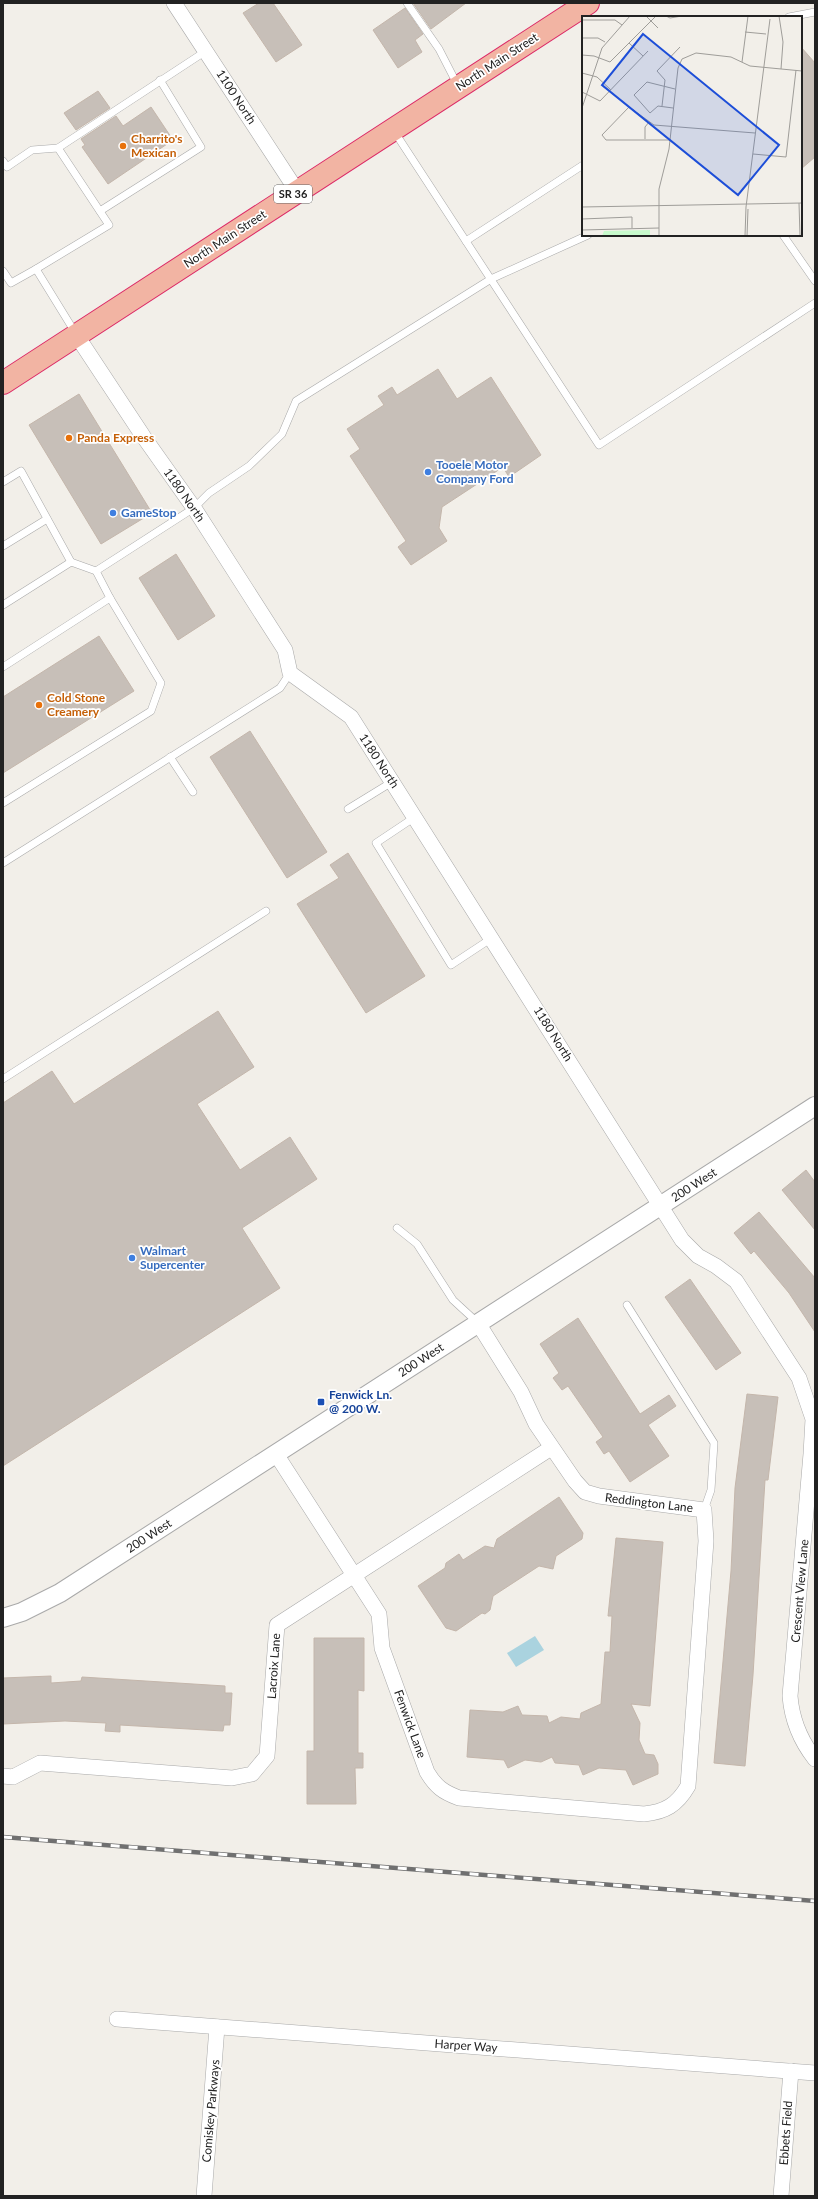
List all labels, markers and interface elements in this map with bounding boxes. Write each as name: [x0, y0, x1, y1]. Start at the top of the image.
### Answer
inset map: [582, 16, 802, 236]
street label: North Main Street: [453, 29, 541, 94]
street label: 1100 North: [213, 67, 260, 127]
place label: Charrito's Mexican: [131, 131, 183, 160]
marker: Charrito's Mexican: [118, 141, 128, 151]
road number: SR 36: [274, 185, 312, 203]
street label: North Main Street: [181, 206, 269, 271]
place label: Panda Express: [77, 430, 154, 445]
marker: Panda Express: [64, 433, 74, 443]
place label: Tooele Motor Company Ford: [436, 457, 514, 486]
street label: 1180 North: [160, 465, 208, 524]
marker: Tooele Motor Company Ford: [423, 467, 433, 477]
place label: GameStop: [121, 505, 177, 520]
marker: GameStop: [108, 508, 118, 518]
place label: Cold Stone Creamery: [47, 690, 106, 719]
marker: Cold Stone Creamery: [34, 700, 44, 710]
street label: 1180 North: [356, 731, 403, 791]
street label: 1180 North: [531, 1003, 576, 1064]
street label: 200 West: [668, 1164, 720, 1205]
place label: Walmart Supercenter: [140, 1243, 205, 1272]
marker: Walmart Supercenter: [127, 1253, 137, 1263]
street label: 200 West: [395, 1339, 447, 1380]
place label: Fenwick Ln. @ 200 W.: [329, 1387, 392, 1416]
marker: Fenwick Ln. @ 200 W.: [316, 1397, 326, 1407]
street label: Reddington Lane: [604, 1490, 694, 1515]
street label: 200 West: [123, 1515, 175, 1556]
street label: Crescent View Lane: [788, 1539, 811, 1643]
street label: Lacroix Lane: [264, 1633, 283, 1699]
street label: Fenwick Lane: [391, 1688, 430, 1760]
street label: Harper Way: [434, 2036, 499, 2055]
street label: Comiskey Parkways: [199, 2059, 222, 2163]
street label: Ebbets Field: [776, 2100, 795, 2166]

